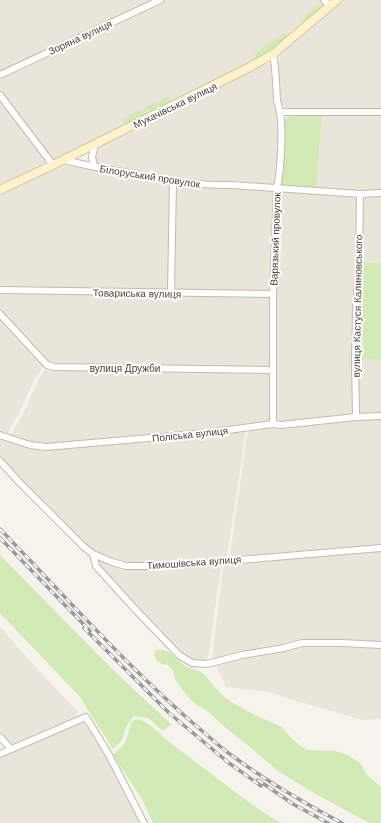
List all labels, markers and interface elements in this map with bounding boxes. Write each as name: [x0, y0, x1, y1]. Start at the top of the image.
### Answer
street label: Зоряна вулиця: [47, 18, 114, 57]
street label: Мукачівська вулиця: [132, 80, 219, 130]
street label: Білоруський провулок: [99, 163, 202, 190]
street label: Варязький провулок: [268, 191, 283, 286]
street label: вулиця Кастуся Калиновського: [351, 234, 364, 377]
street label: Товариська вулиця: [93, 287, 181, 300]
street label: вулиця Дружби: [90, 363, 160, 374]
street label: Поліська вулиця: [152, 425, 229, 444]
street label: Тимошівська вулиця: [146, 554, 242, 571]

